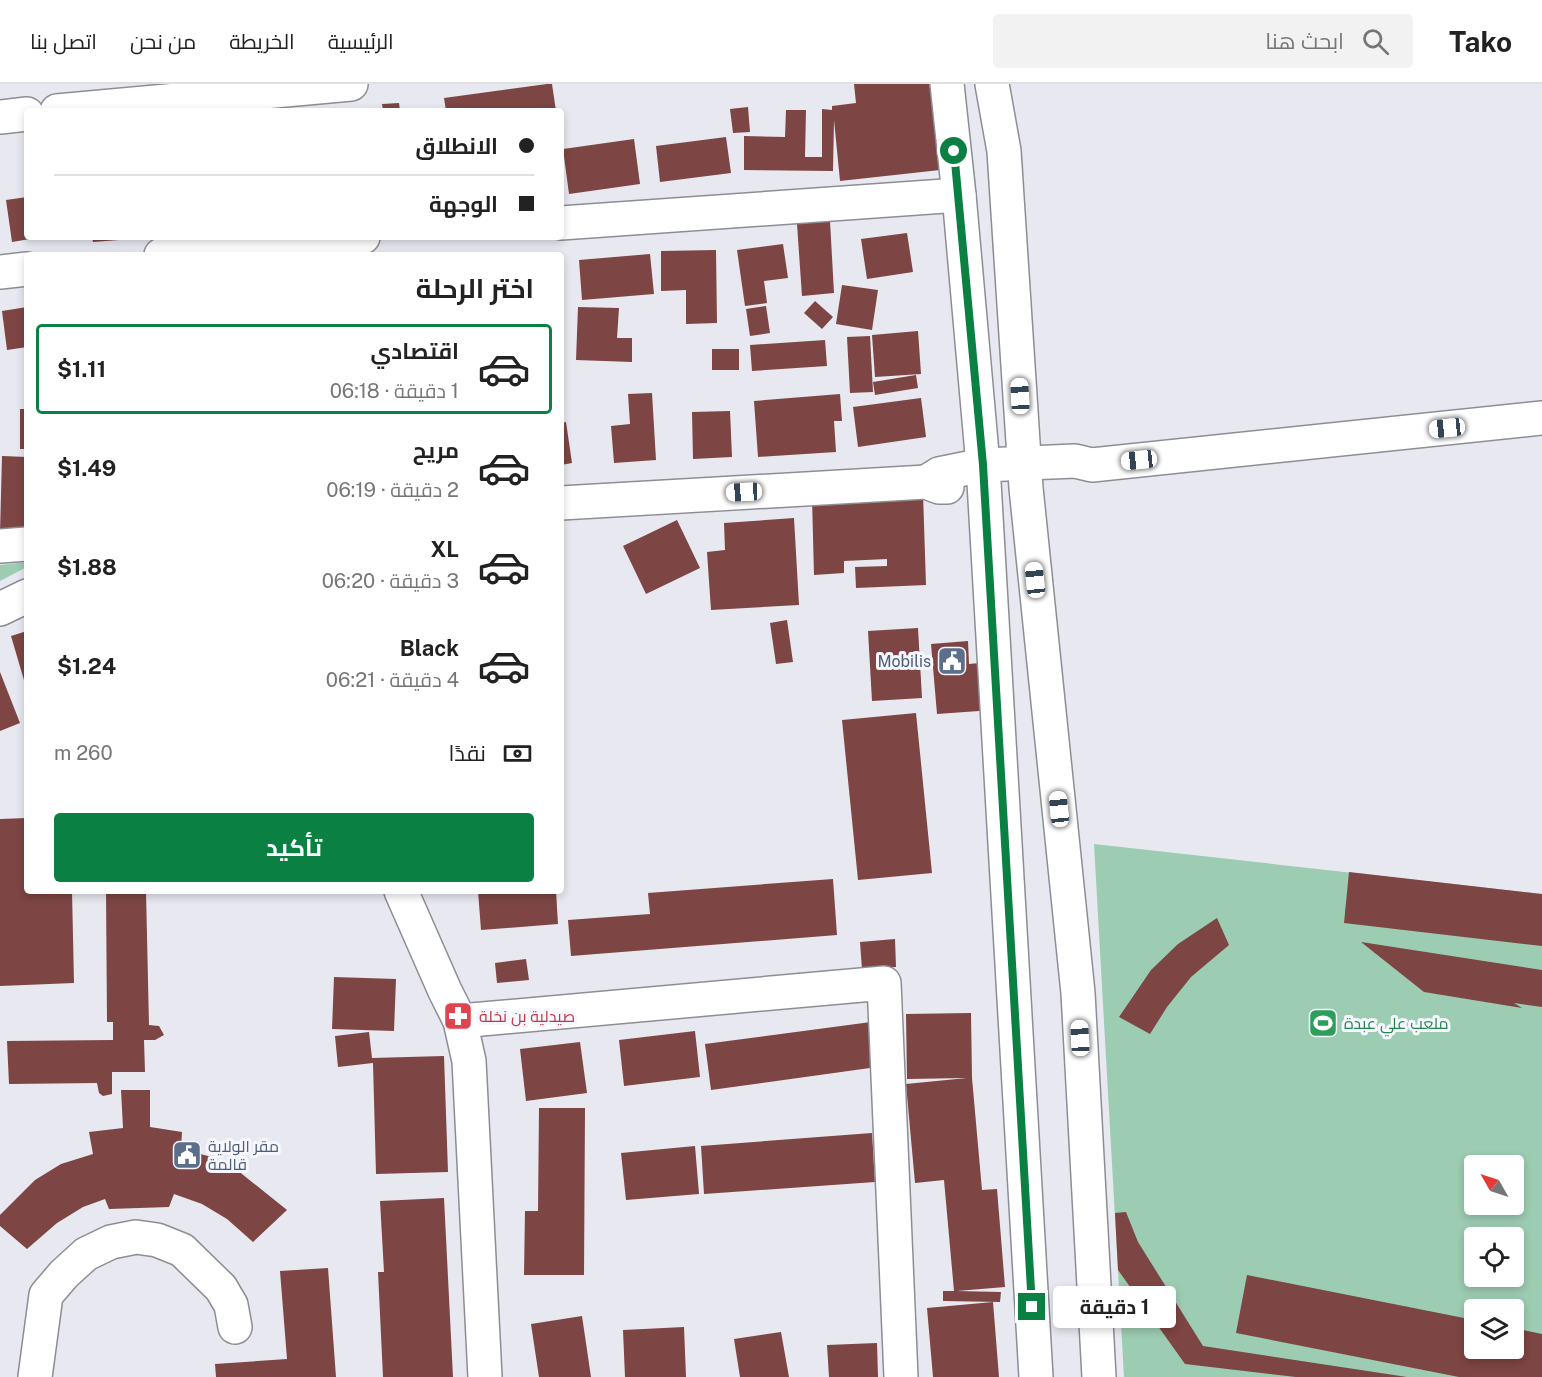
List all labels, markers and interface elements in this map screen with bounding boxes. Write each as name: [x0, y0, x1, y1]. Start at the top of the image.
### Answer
search box: [993, 14, 1413, 68]
icon: search: [1359, 25, 1392, 58]
text: Tako: [1449, 25, 1512, 58]
text: ابحث هنا: [1265, 28, 1344, 54]
text: اتصل بنا: [30, 29, 97, 54]
text: من نحن: [130, 29, 196, 54]
text: الخريطة: [229, 29, 295, 54]
text: الرئيسية: [328, 29, 394, 54]
text: الانطلاق: [415, 133, 498, 159]
route start: [940, 137, 967, 164]
text: الوجهة: [429, 191, 498, 217]
text: اختر الرحلة: [416, 272, 534, 304]
text: اقتصادي: [370, 338, 459, 364]
icon: car: [477, 342, 531, 396]
text: $1.11: [57, 356, 106, 382]
car: [1010, 378, 1030, 414]
text: 1 دقيقة · 06:18: [330, 379, 459, 403]
car: [1428, 417, 1466, 439]
text: مريح: [413, 437, 459, 463]
icon: car: [477, 441, 531, 495]
car: [1120, 449, 1158, 471]
text: $1.49: [57, 455, 116, 481]
text: 2 دقيقة · 06:19: [326, 478, 459, 502]
car: [726, 482, 762, 502]
text: XL: [431, 536, 459, 562]
icon: car: [477, 540, 531, 594]
text: $1.88: [57, 554, 117, 580]
car: [1024, 561, 1046, 599]
text: 3 دقيقة · 06:20: [322, 569, 459, 593]
text: Black: [400, 635, 459, 661]
icon: car: [477, 639, 531, 693]
public building icon: Mobilis: [936, 645, 968, 677]
place label: Mobilis: [877, 652, 931, 671]
text: $1.24: [57, 653, 116, 679]
text: 4 دقيقة · 06:21: [326, 668, 459, 692]
icon: cash: [501, 737, 534, 770]
text: نقدًا: [448, 740, 486, 766]
text: 260 m: [54, 741, 113, 765]
car: [1048, 790, 1070, 828]
button: تأكيد: [54, 813, 534, 882]
pharmacy icon: صيدلية بن نخلة: [442, 1000, 474, 1032]
place label: صيدلية بن نخلة: [479, 1007, 575, 1027]
sports icon: ملعب علي عبدة: [1307, 1007, 1339, 1039]
place label: ملعب علي عبدة: [1344, 1014, 1449, 1037]
car: [1070, 1020, 1090, 1056]
place label: مقر الولاية قالمة: [208, 1137, 279, 1174]
public building icon: مقر الولاية قالمة: [171, 1139, 203, 1171]
north arrow: [1464, 1155, 1524, 1215]
map controls: [1464, 1155, 1524, 1359]
button: locate: [1464, 1227, 1524, 1287]
callout: 1 دقيقة: [1053, 1286, 1176, 1328]
route end: [1018, 1293, 1045, 1320]
text: 1 دقيقة: [1080, 1295, 1149, 1319]
button: layers: [1464, 1299, 1524, 1359]

